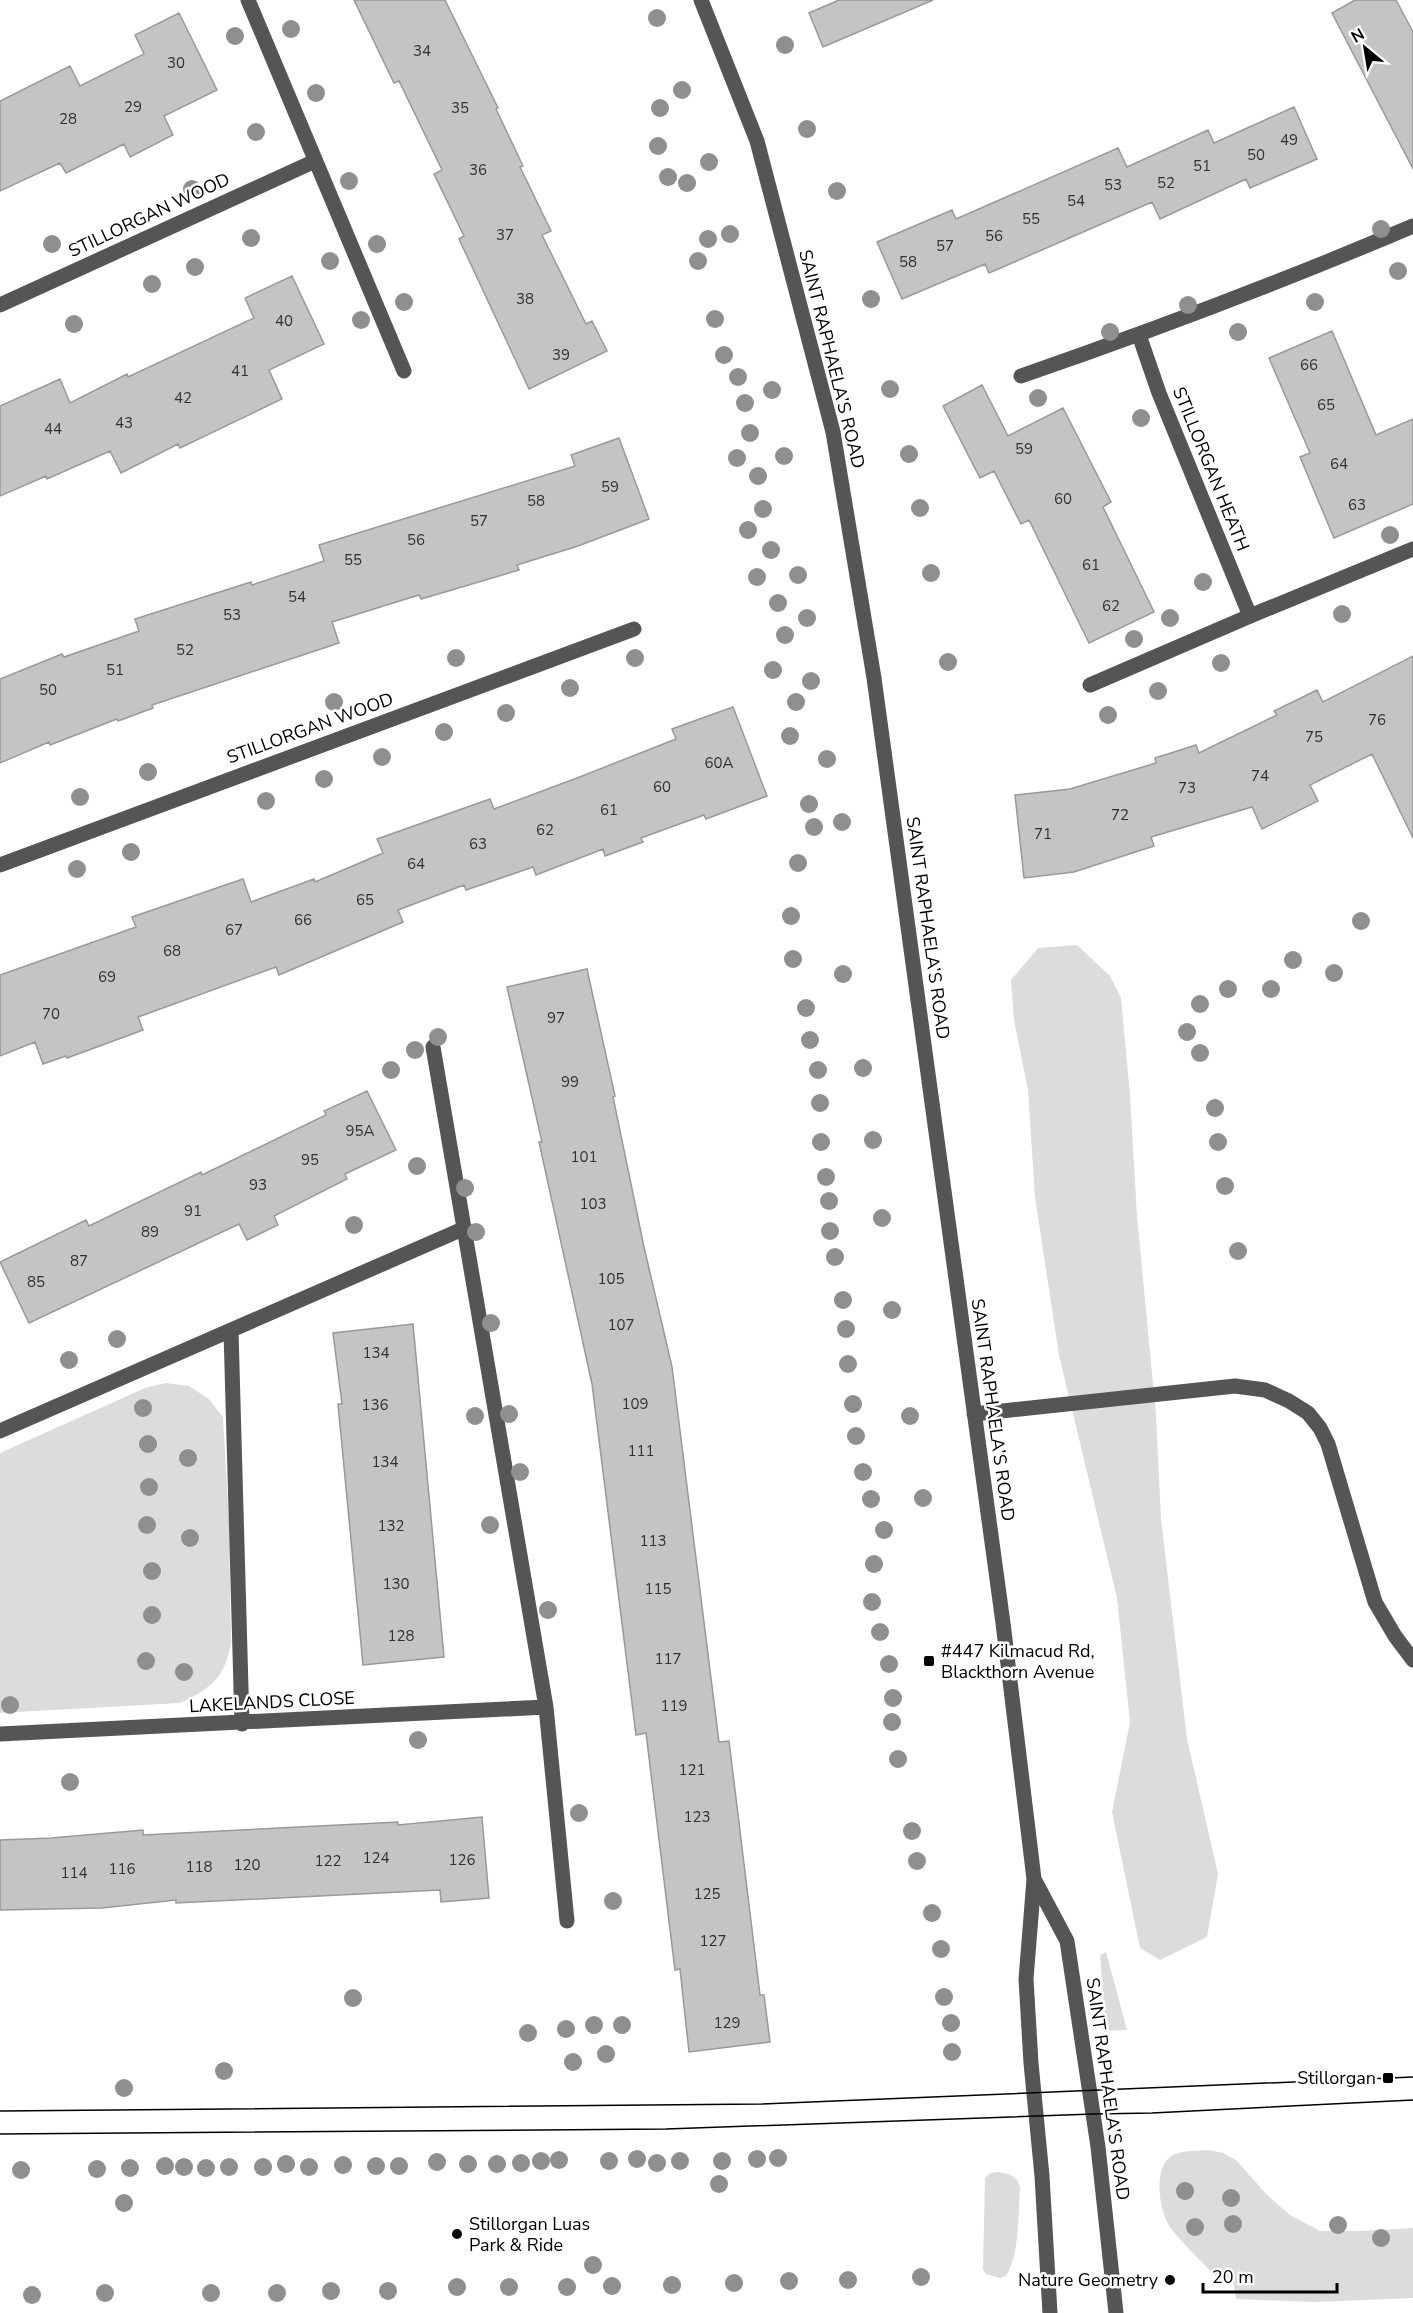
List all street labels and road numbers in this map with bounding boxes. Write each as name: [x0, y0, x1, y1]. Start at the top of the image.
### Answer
street label: STILLORGAN WOOD: [64, 167, 234, 263]
street label: SAINT RAPHAELA’S ROAD: [793, 247, 871, 471]
street label: STILLORGAN HEATH: [1167, 383, 1255, 555]
street label: STILLORGAN WOOD: [223, 687, 397, 769]
street label: SAINT RAPHAELA’S ROAD: [900, 815, 956, 1041]
street label: SAINT RAPHAELA’S ROAD: [965, 1297, 1021, 1523]
street label: LAKELANDS CLOSE: [189, 1686, 355, 1718]
street label: SAINT RAPHAELA’S ROAD: [1080, 1976, 1136, 2202]

